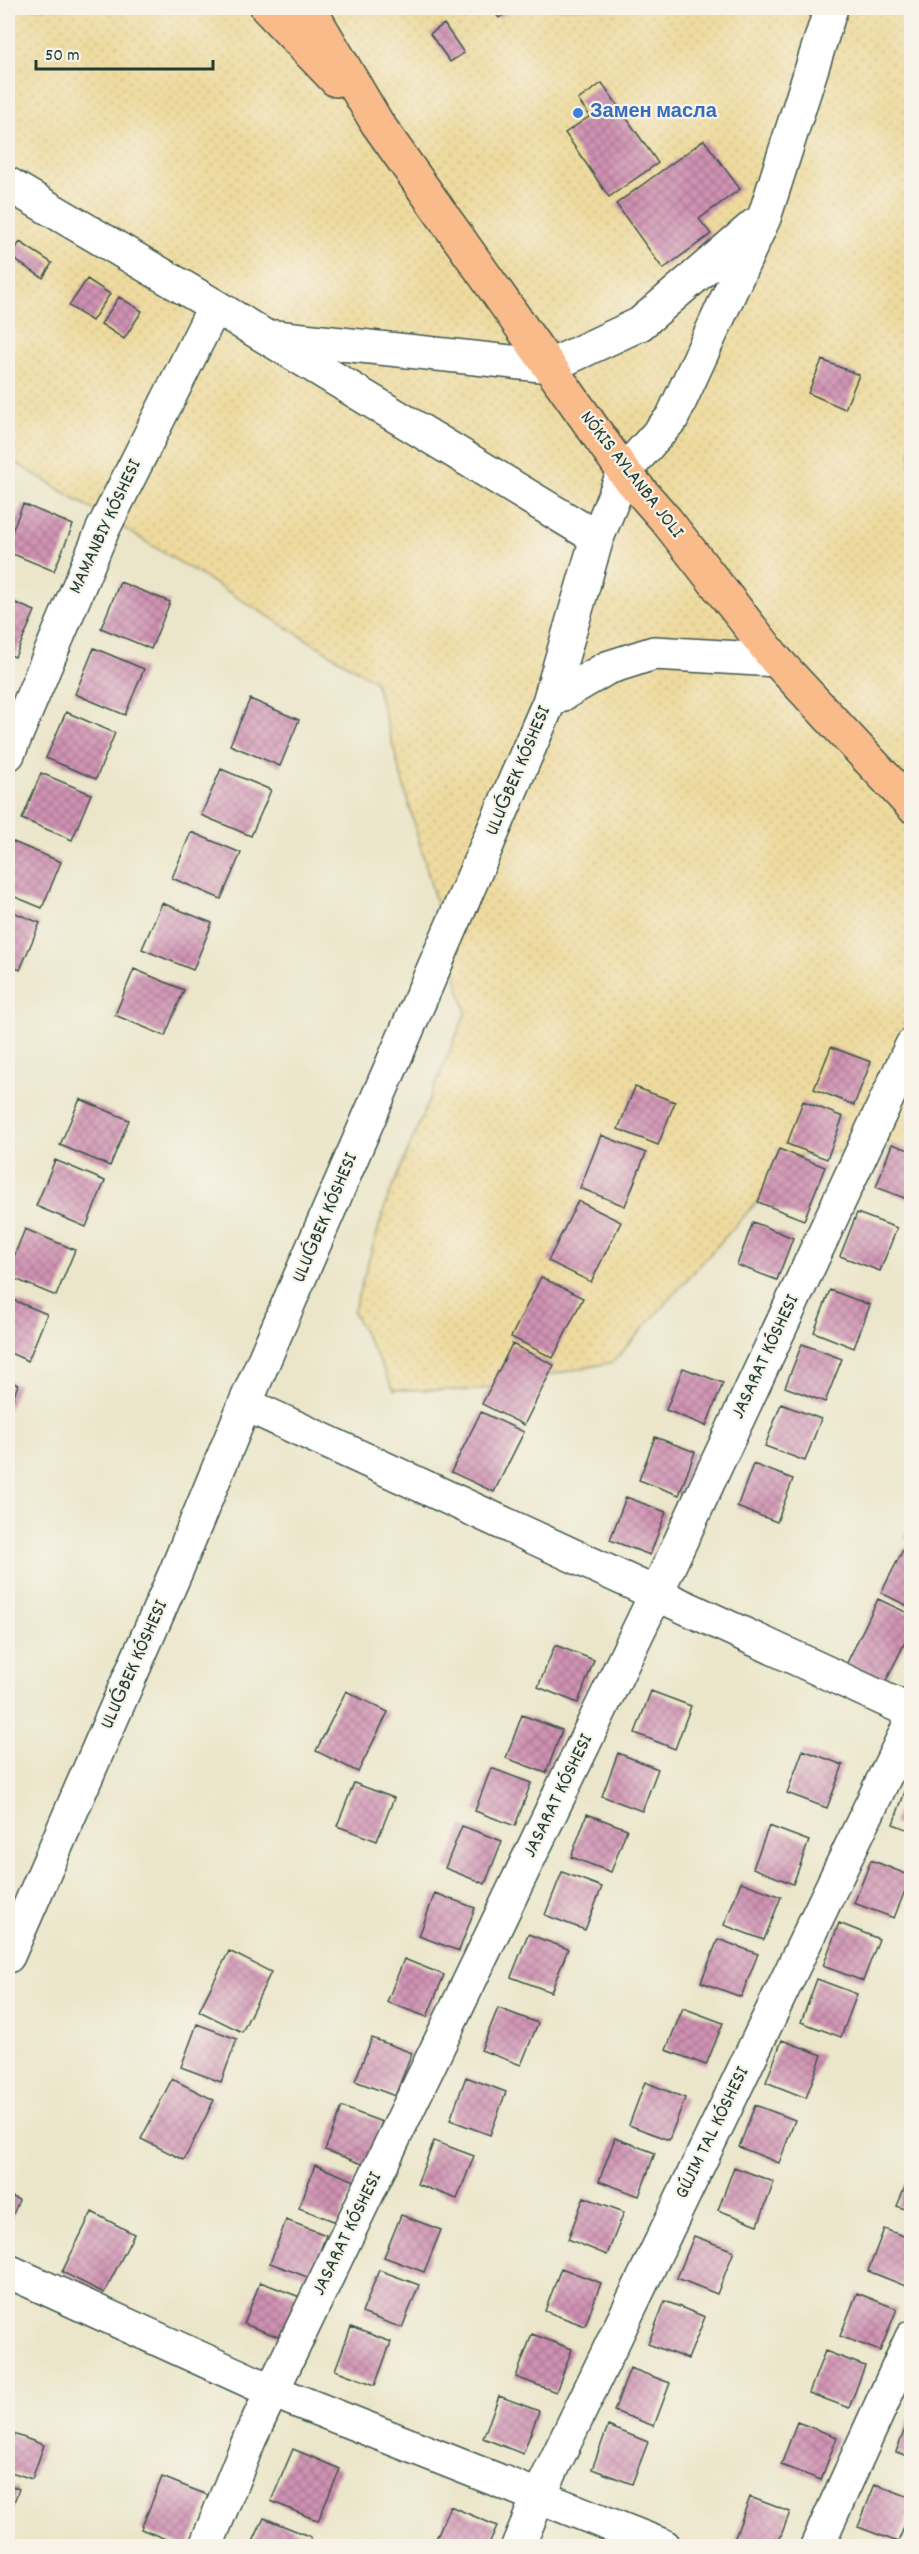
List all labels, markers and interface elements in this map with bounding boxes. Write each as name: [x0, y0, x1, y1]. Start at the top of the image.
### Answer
scale bar: [36, 33, 213, 71]
text: 50 m: [45, 44, 80, 69]
place label: Замен масла: [590, 99, 718, 127]
marker: Замен масла: [571, 106, 585, 120]
street label: NÓKIS AYLANBA JOLI: [572, 405, 690, 545]
street label: MAMANBIY KÓSHESI: [62, 455, 150, 599]
street label: ULUǴBEK KÓSHESI: [479, 702, 559, 840]
street label: ULUǴBEK KÓSHESI: [286, 1149, 366, 1287]
street label: JASARAT KÓSHESI: [725, 1290, 807, 1424]
street label: ULUǴBEK KÓSHESI: [94, 1596, 176, 1734]
street label: JASARAT KÓSHESI: [517, 1729, 601, 1863]
street label: GÚJIM TAL KÓSHESI: [669, 2062, 757, 2204]
street label: JASARAT KÓSHESI: [306, 2167, 390, 2301]

